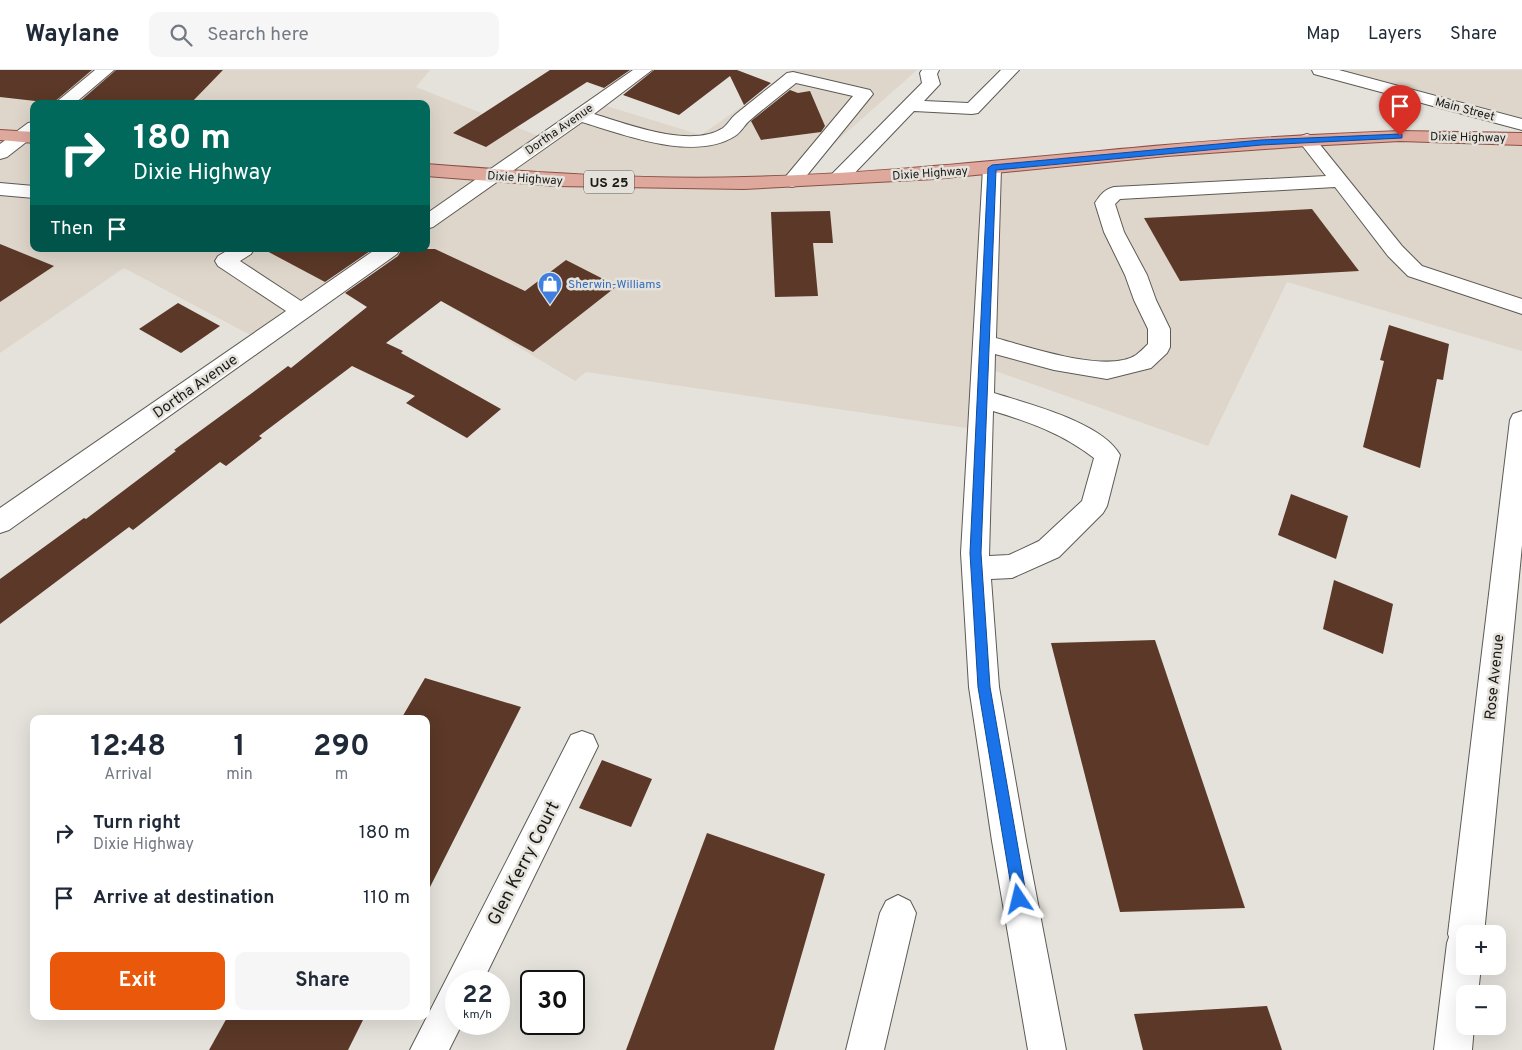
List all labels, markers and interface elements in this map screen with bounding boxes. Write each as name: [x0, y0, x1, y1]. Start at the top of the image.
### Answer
search box: [149, 12, 499, 57]
text: Waylane: [25, 20, 119, 50]
icon: search: [167, 21, 195, 49]
text: Search here: [207, 23, 309, 47]
text: Map: [1306, 23, 1340, 46]
text: Layers: [1368, 23, 1422, 46]
text: Share: [1450, 23, 1497, 46]
pin: [1379, 85, 1421, 136]
icon: arrive: [1386, 92, 1414, 120]
street label: Main Street: [1433, 94, 1496, 126]
street label: Dortha Avenue: [522, 100, 597, 159]
text: 180 m: [133, 117, 231, 161]
icon: right: [50, 120, 115, 185]
street label: Dixie Highway: [1430, 129, 1506, 147]
text: Dixie Highway: [133, 160, 272, 187]
street label: Dixie Highway: [892, 163, 968, 185]
street label: Dixie Highway: [487, 168, 563, 190]
road number: US 25: [584, 170, 634, 194]
icon: arrive: [103, 215, 131, 243]
text: Then: [50, 217, 93, 241]
shop icon: Sherwin-Williams: [537, 271, 563, 305]
place label: Sherwin-Williams: [568, 277, 661, 293]
street label: Dortha Avenue: [150, 351, 242, 423]
street label: Rose Avenue: [1482, 633, 1509, 721]
text: 12:48: [90, 729, 166, 766]
text: 1: [234, 729, 246, 766]
text: 290: [313, 729, 370, 766]
text: Arrival: [104, 765, 152, 785]
text: min: [226, 765, 253, 785]
text: m: [335, 765, 348, 785]
street label: Glen Kerry Court: [483, 798, 566, 930]
text: Turn right: [93, 811, 181, 835]
icon: right: [50, 819, 78, 847]
text: 180 m: [359, 821, 410, 845]
text: Dixie Highway: [93, 835, 194, 855]
position arrow: [992, 872, 1044, 924]
icon: arrive: [50, 884, 78, 912]
text: Arrive at destination: [93, 886, 274, 910]
text: 110 m: [363, 886, 410, 910]
map controls: [1456, 925, 1506, 1035]
button: +: [1456, 925, 1506, 975]
button: Exit: [50, 952, 225, 1010]
button: Share: [235, 952, 410, 1010]
speed limit sign: 30: [520, 970, 585, 1035]
text: 22: [462, 980, 493, 1012]
button: −: [1456, 985, 1506, 1035]
text: km/h: [463, 1007, 492, 1023]

